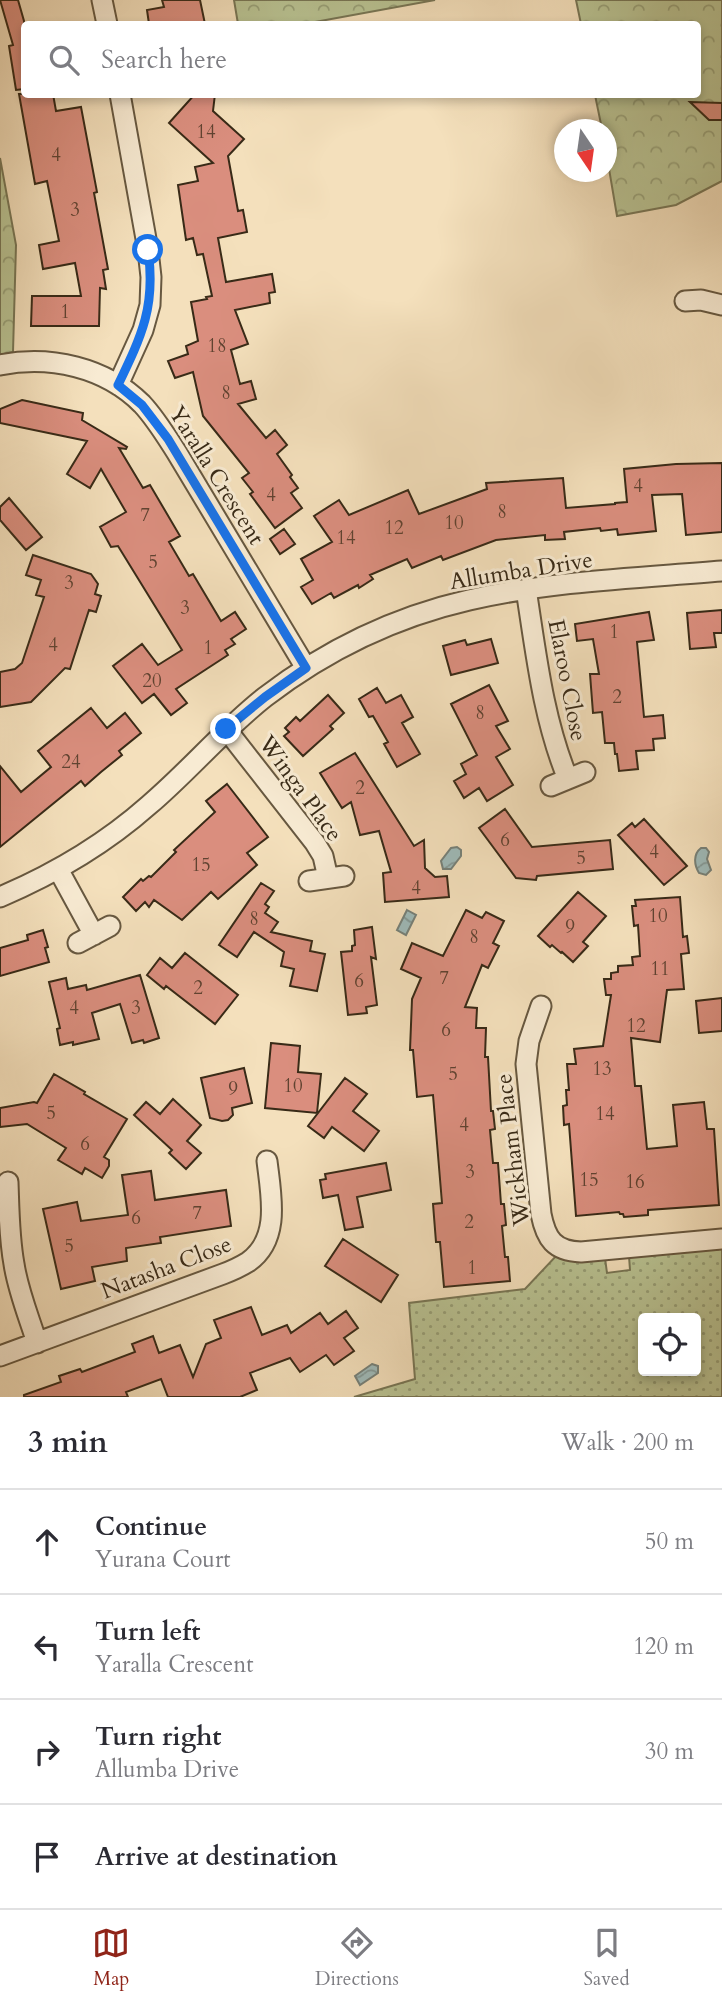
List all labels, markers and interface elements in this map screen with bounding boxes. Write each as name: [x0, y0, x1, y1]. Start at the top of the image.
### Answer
search box: [21, 21, 701, 98]
icon: search: [45, 41, 83, 79]
text: Search here: [101, 42, 227, 77]
house number: 14: [196, 119, 216, 145]
north arrow: [554, 119, 617, 182]
house number: 4: [51, 142, 61, 168]
house number: 3: [70, 197, 80, 223]
route start: [132, 234, 163, 265]
house number: 1: [60, 299, 70, 325]
house number: 18: [207, 333, 227, 359]
house number: 8: [221, 380, 231, 406]
street label: Yaralla Crescent: [161, 400, 272, 551]
house number: 4: [633, 473, 643, 499]
house number: 4: [266, 482, 276, 508]
house number: 8: [497, 499, 507, 525]
house number: 7: [140, 502, 150, 528]
house number: 10: [444, 510, 464, 536]
house number: 12: [384, 515, 404, 541]
house number: 14: [336, 525, 356, 551]
street label: Allumba Drive: [447, 544, 595, 597]
house number: 5: [148, 549, 158, 575]
house number: 3: [64, 570, 74, 596]
house number: 3: [180, 595, 190, 621]
street label: Elaroo Close: [541, 617, 595, 744]
house number: 1: [609, 619, 619, 645]
house number: 4: [48, 632, 58, 658]
house number: 1: [203, 635, 213, 661]
house number: 20: [142, 668, 162, 694]
house number: 2: [612, 684, 622, 710]
house number: 8: [475, 700, 485, 726]
route end: [210, 713, 241, 744]
street label: Winga Place: [251, 728, 350, 848]
house number: 24: [61, 749, 81, 775]
house number: 2: [355, 775, 365, 801]
house number: 6: [500, 827, 510, 853]
house number: 4: [649, 839, 659, 865]
house number: 5: [576, 845, 586, 871]
house number: 15: [191, 852, 211, 878]
house number: 4: [411, 875, 421, 901]
house number: 10: [648, 903, 668, 929]
house number: 8: [249, 906, 259, 932]
house number: 9: [565, 914, 575, 940]
house number: 8: [469, 924, 479, 950]
house number: 11: [650, 956, 670, 982]
house number: 7: [439, 965, 449, 991]
house number: 6: [354, 968, 364, 994]
house number: 2: [193, 975, 203, 1001]
house number: 4: [69, 995, 79, 1021]
house number: 3: [131, 995, 141, 1021]
house number: 12: [626, 1013, 646, 1039]
house number: 6: [441, 1017, 451, 1043]
house number: 13: [592, 1056, 612, 1082]
house number: 5: [448, 1061, 458, 1087]
street label: Wickham Place: [488, 1072, 537, 1229]
house number: 10: [283, 1073, 303, 1099]
house number: 9: [228, 1076, 238, 1102]
house number: 5: [46, 1100, 56, 1126]
house number: 14: [595, 1101, 615, 1127]
house number: 4: [459, 1112, 469, 1138]
house number: 6: [80, 1131, 90, 1157]
house number: 3: [465, 1159, 475, 1185]
house number: 15: [579, 1167, 599, 1193]
house number: 16: [625, 1169, 645, 1195]
house number: 7: [192, 1200, 202, 1226]
house number: 6: [131, 1205, 141, 1231]
house number: 2: [464, 1209, 474, 1235]
street label: Natasha Close: [97, 1228, 236, 1307]
house number: 5: [64, 1233, 74, 1259]
house number: 1: [467, 1255, 477, 1281]
map controls: [638, 1313, 701, 1376]
button: locate: [638, 1313, 701, 1376]
text: 3 min: [28, 1422, 108, 1463]
text: Walk · 200 m: [561, 1427, 694, 1458]
text: Continue: [95, 1509, 207, 1544]
icon: ahead: [28, 1523, 66, 1561]
text: 50 m: [645, 1526, 694, 1557]
text: Yurana Court: [95, 1544, 231, 1575]
text: Turn left: [95, 1614, 200, 1649]
icon: left: [28, 1628, 66, 1666]
text: 120 m: [633, 1631, 694, 1662]
text: Yaralla Crescent: [95, 1649, 254, 1680]
text: Turn right: [95, 1719, 222, 1754]
icon: right: [28, 1733, 66, 1771]
text: 30 m: [645, 1736, 694, 1767]
text: Allumba Drive: [95, 1754, 239, 1785]
icon: arrive: [28, 1838, 66, 1876]
text: Arrive at destination: [95, 1839, 338, 1874]
tab: Map: [92, 1924, 130, 1992]
tab: Directions: [315, 1924, 399, 1992]
tab: Saved: [584, 1924, 630, 1992]

